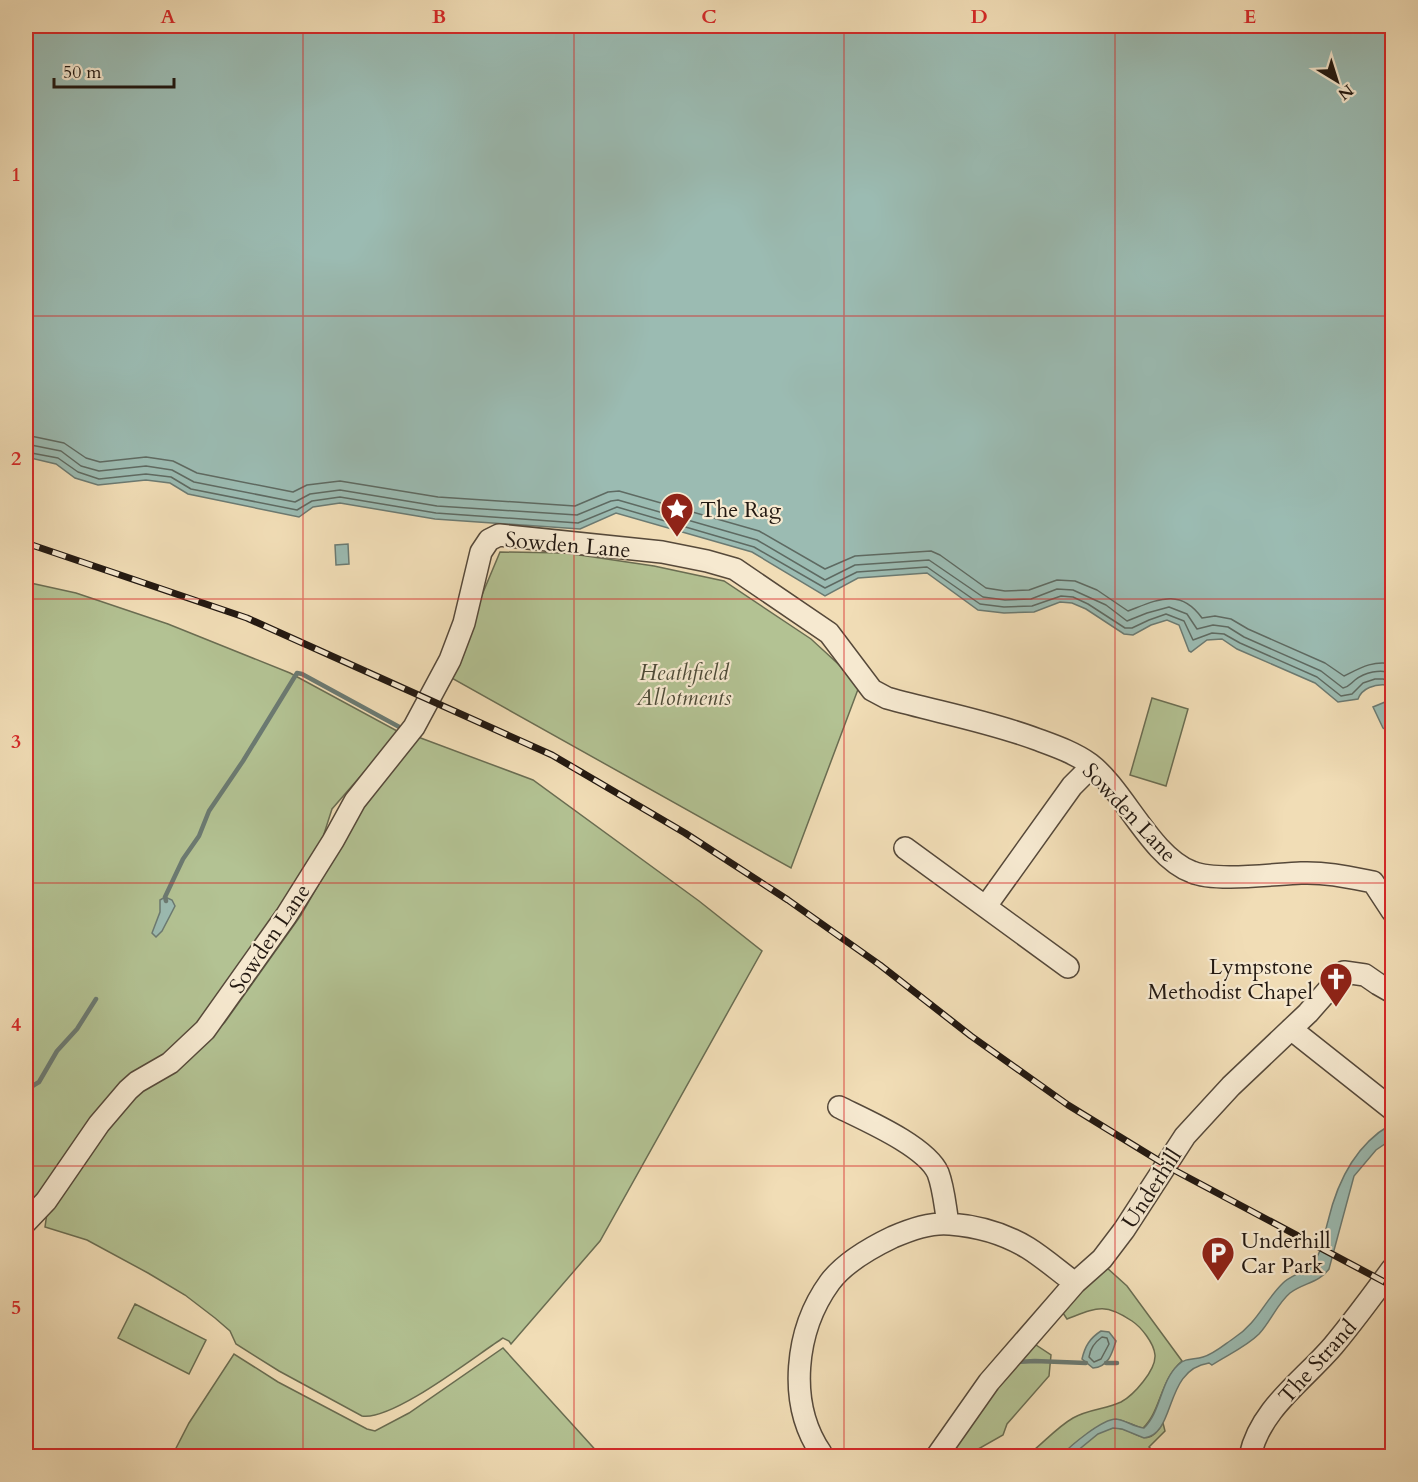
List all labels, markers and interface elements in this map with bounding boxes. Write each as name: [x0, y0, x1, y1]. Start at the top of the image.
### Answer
text: A: [160, 3, 176, 30]
text: B: [432, 3, 446, 30]
text: C: [701, 3, 717, 30]
text: D: [970, 3, 988, 30]
text: E: [1244, 3, 1256, 30]
scale bar: [54, 51, 174, 89]
north arrow: [1307, 51, 1367, 111]
text: 50 m: [63, 60, 102, 85]
text: N: [1333, 79, 1358, 105]
text: 1: [11, 161, 21, 188]
text: 2: [11, 445, 21, 472]
place icon: The Rag: [659, 491, 695, 538]
place label: The Rag: [700, 495, 782, 525]
street label: Sowden Lane: [504, 525, 632, 565]
park label: Heathfield Allotments: [636, 658, 732, 713]
text: 3: [11, 728, 21, 755]
street label: Sowden Lane: [1075, 756, 1183, 869]
street label: Sowden Lane: [222, 878, 317, 999]
place label: Lympstone Methodist Chapel: [1148, 952, 1313, 1007]
church icon: Lympstone Methodist Chapel: [1318, 961, 1354, 1008]
text: 4: [11, 1011, 21, 1038]
street label: Underhill: [1115, 1142, 1189, 1234]
place label: Underhill Car Park: [1241, 1226, 1331, 1281]
parking icon: Underhill Car Park: [1200, 1235, 1236, 1282]
text: 5: [11, 1294, 21, 1321]
street label: The Strand: [1272, 1313, 1364, 1410]

